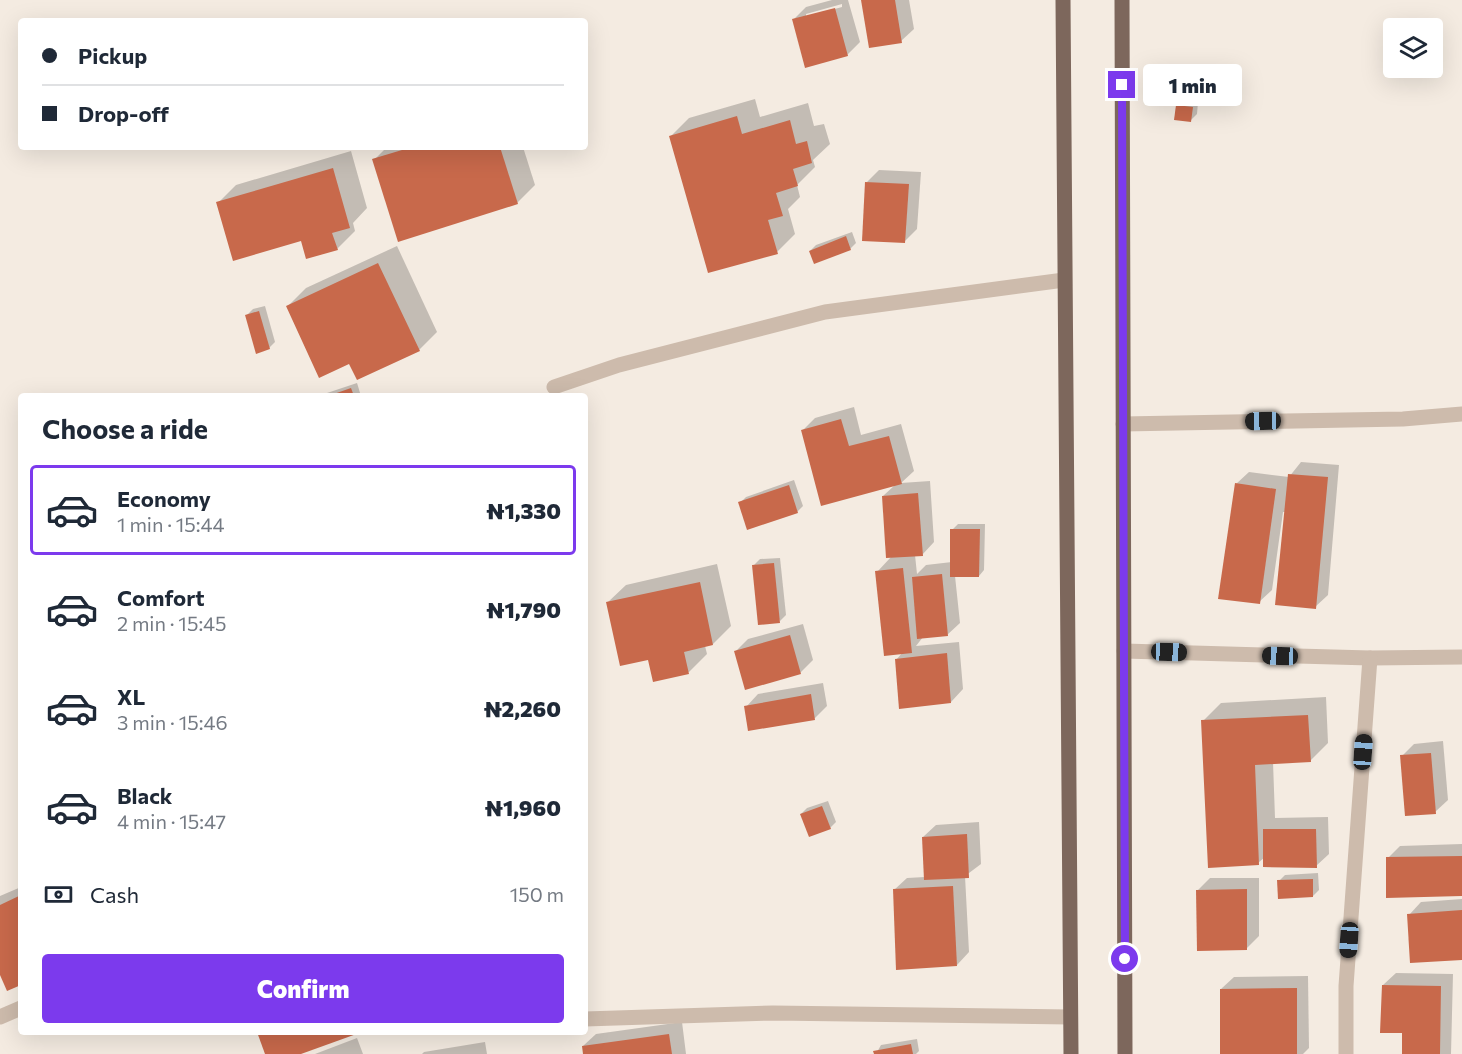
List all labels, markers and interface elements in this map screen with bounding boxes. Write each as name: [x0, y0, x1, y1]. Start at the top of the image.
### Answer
map controls: [1383, 18, 1443, 78]
button: layers: [1383, 18, 1443, 78]
text: Pickup: [78, 42, 147, 69]
callout: 1 min: [1143, 64, 1242, 106]
route end: [1108, 71, 1135, 98]
text: 1 min: [1168, 73, 1217, 97]
text: Drop-off: [78, 100, 169, 127]
text: Choose a ride: [42, 412, 208, 445]
car: [1245, 412, 1281, 430]
icon: car: [45, 483, 99, 537]
text: Economy: [117, 485, 211, 512]
text: ₦1,330: [486, 497, 561, 524]
text: 1 min · 15:44: [117, 512, 225, 536]
icon: car: [45, 582, 99, 636]
text: Comfort: [117, 584, 205, 611]
text: ₦1,790: [486, 596, 561, 623]
text: 2 min · 15:45: [117, 611, 227, 635]
car: [1151, 642, 1187, 662]
car: [1262, 646, 1298, 666]
icon: car: [45, 681, 99, 735]
text: XL: [117, 683, 145, 710]
text: ₦2,260: [484, 695, 561, 722]
text: 3 min · 15:46: [117, 710, 228, 734]
car: [1353, 733, 1373, 771]
icon: car: [45, 780, 99, 834]
text: Black: [117, 782, 172, 809]
text: ₦1,960: [485, 794, 561, 821]
text: 4 min · 15:47: [117, 809, 226, 833]
icon: cash: [42, 878, 75, 911]
text: Cash: [90, 881, 139, 908]
text: 150 m: [510, 882, 564, 906]
car: [1339, 921, 1359, 959]
route start: [1111, 945, 1138, 972]
button: Confirm: [42, 954, 564, 1023]

